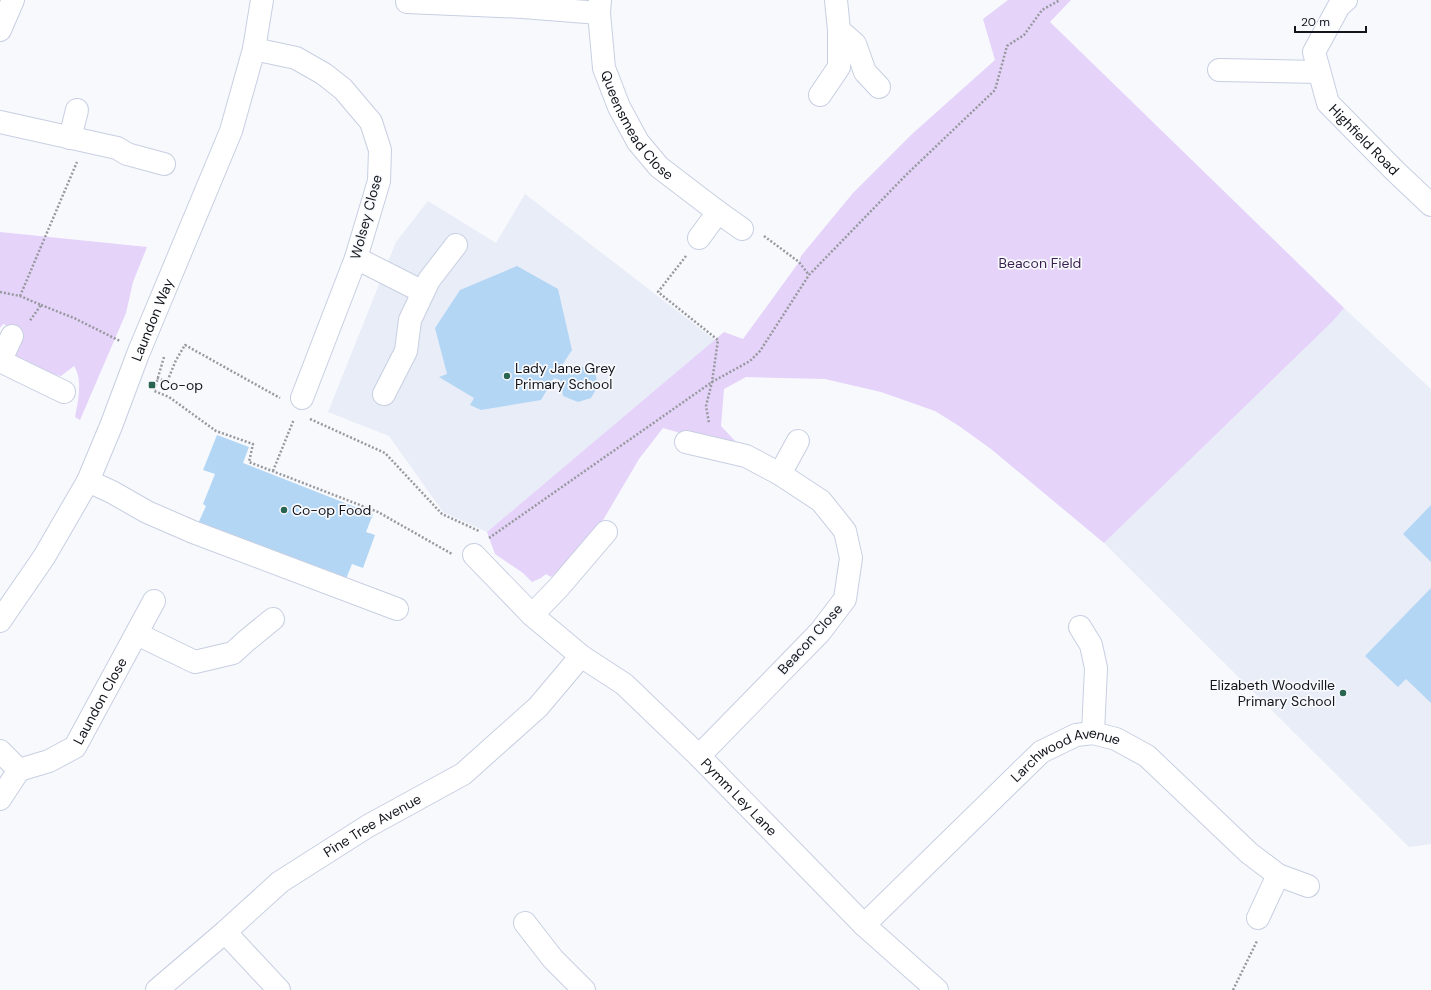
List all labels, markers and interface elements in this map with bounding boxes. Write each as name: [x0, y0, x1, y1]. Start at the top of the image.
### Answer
scale bar: [1295, 8, 1366, 34]
text: 20 m: [1301, 14, 1330, 30]
street label: Queensmead Close: [597, 68, 677, 184]
street label: Highfield Road: [1325, 100, 1403, 179]
street label: Wolsey Close: [346, 173, 386, 261]
park label: Beacon Field: [999, 254, 1081, 272]
street label: Laundon Way: [127, 276, 178, 364]
place label: Lady Jane Grey Primary School: [515, 359, 616, 393]
marker: Lady Jane Grey Primary School: [502, 371, 512, 381]
place label: Co-op: [160, 376, 203, 394]
marker: Co-op: [147, 380, 157, 390]
place label: Co-op Food: [292, 501, 371, 519]
marker: Co-op Food: [279, 505, 289, 515]
street label: Beacon Close: [774, 600, 846, 678]
street label: Laundon Close: [69, 654, 131, 748]
place label: Elizabeth Woodville Primary School: [1210, 676, 1335, 710]
marker: Elizabeth Woodville Primary School: [1338, 688, 1348, 698]
street label: Larchwood Avenue: [1007, 723, 1124, 786]
street label: Pymm Ley Lane: [697, 754, 781, 840]
street label: Pine Tree Avenue: [320, 790, 424, 861]

